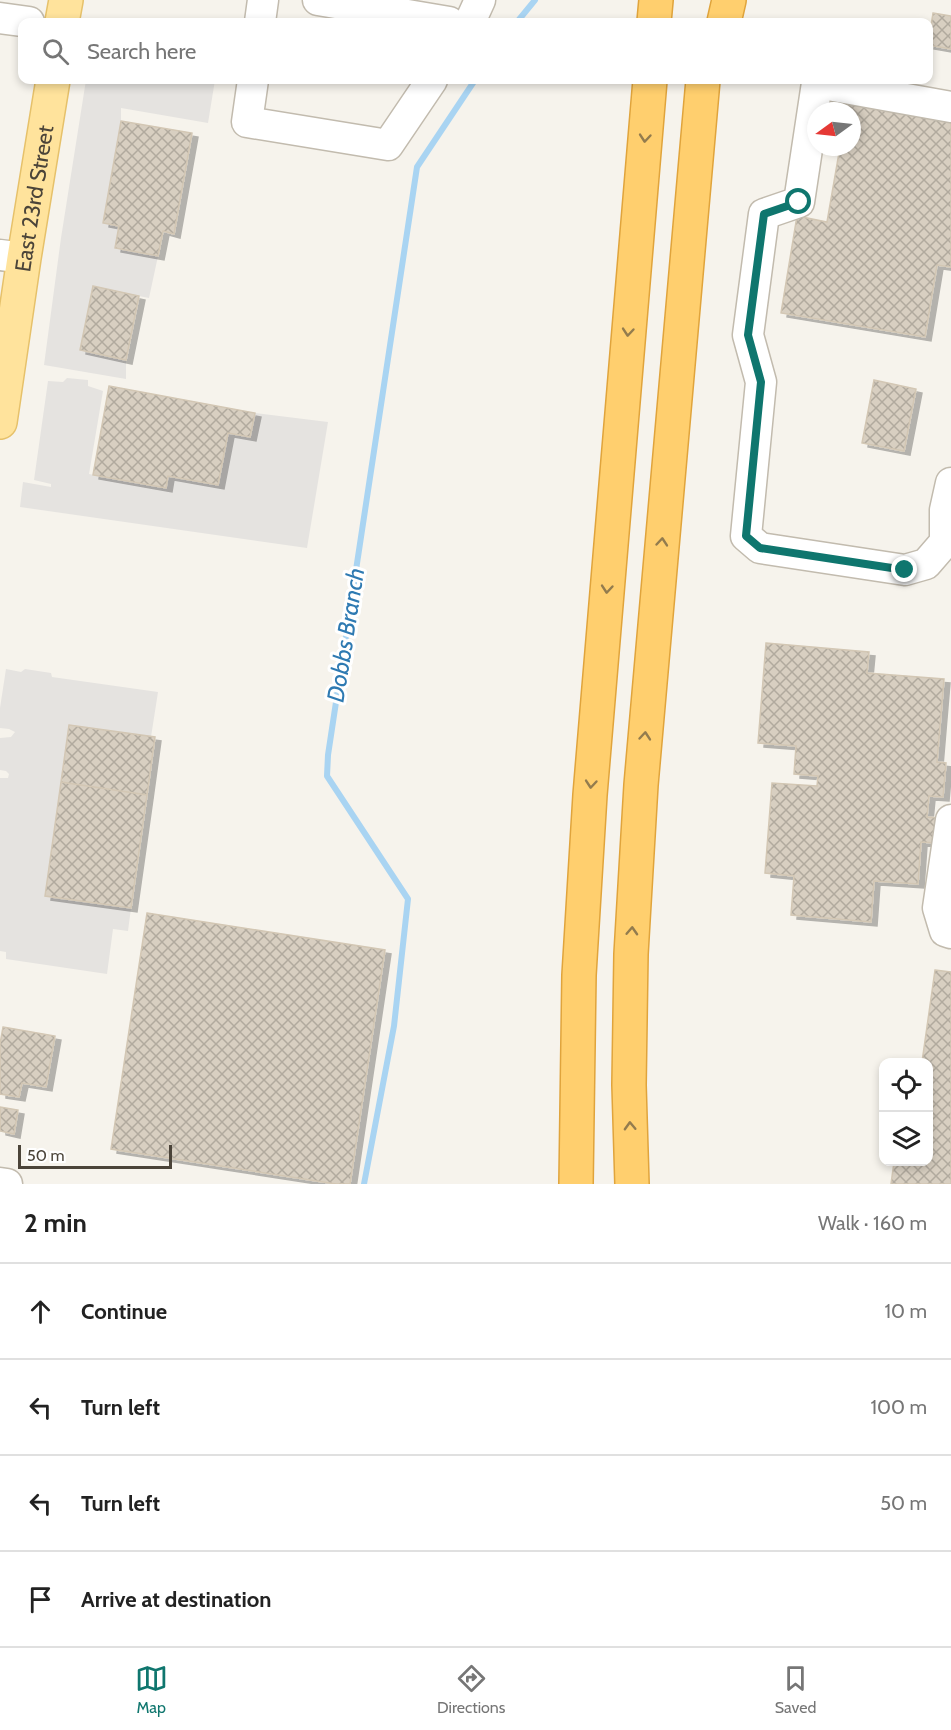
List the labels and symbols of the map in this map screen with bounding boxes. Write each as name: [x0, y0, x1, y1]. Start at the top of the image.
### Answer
north arrow: [807, 102, 861, 156]
street label: East 23rd Street: [9, 123, 60, 274]
one-way arrow: [639, 133, 652, 142]
route start: [785, 188, 811, 214]
one-way arrow: [622, 328, 635, 337]
one-way arrow: [655, 537, 668, 546]
route end: [891, 556, 917, 582]
water label: Dobbs Branch: [321, 566, 370, 704]
one-way arrow: [601, 585, 614, 594]
one-way arrow: [638, 732, 651, 741]
one-way arrow: [584, 779, 597, 788]
one-way arrow: [625, 926, 638, 935]
one-way arrow: [624, 1121, 637, 1130]
scale bar: [18, 1142, 172, 1170]

